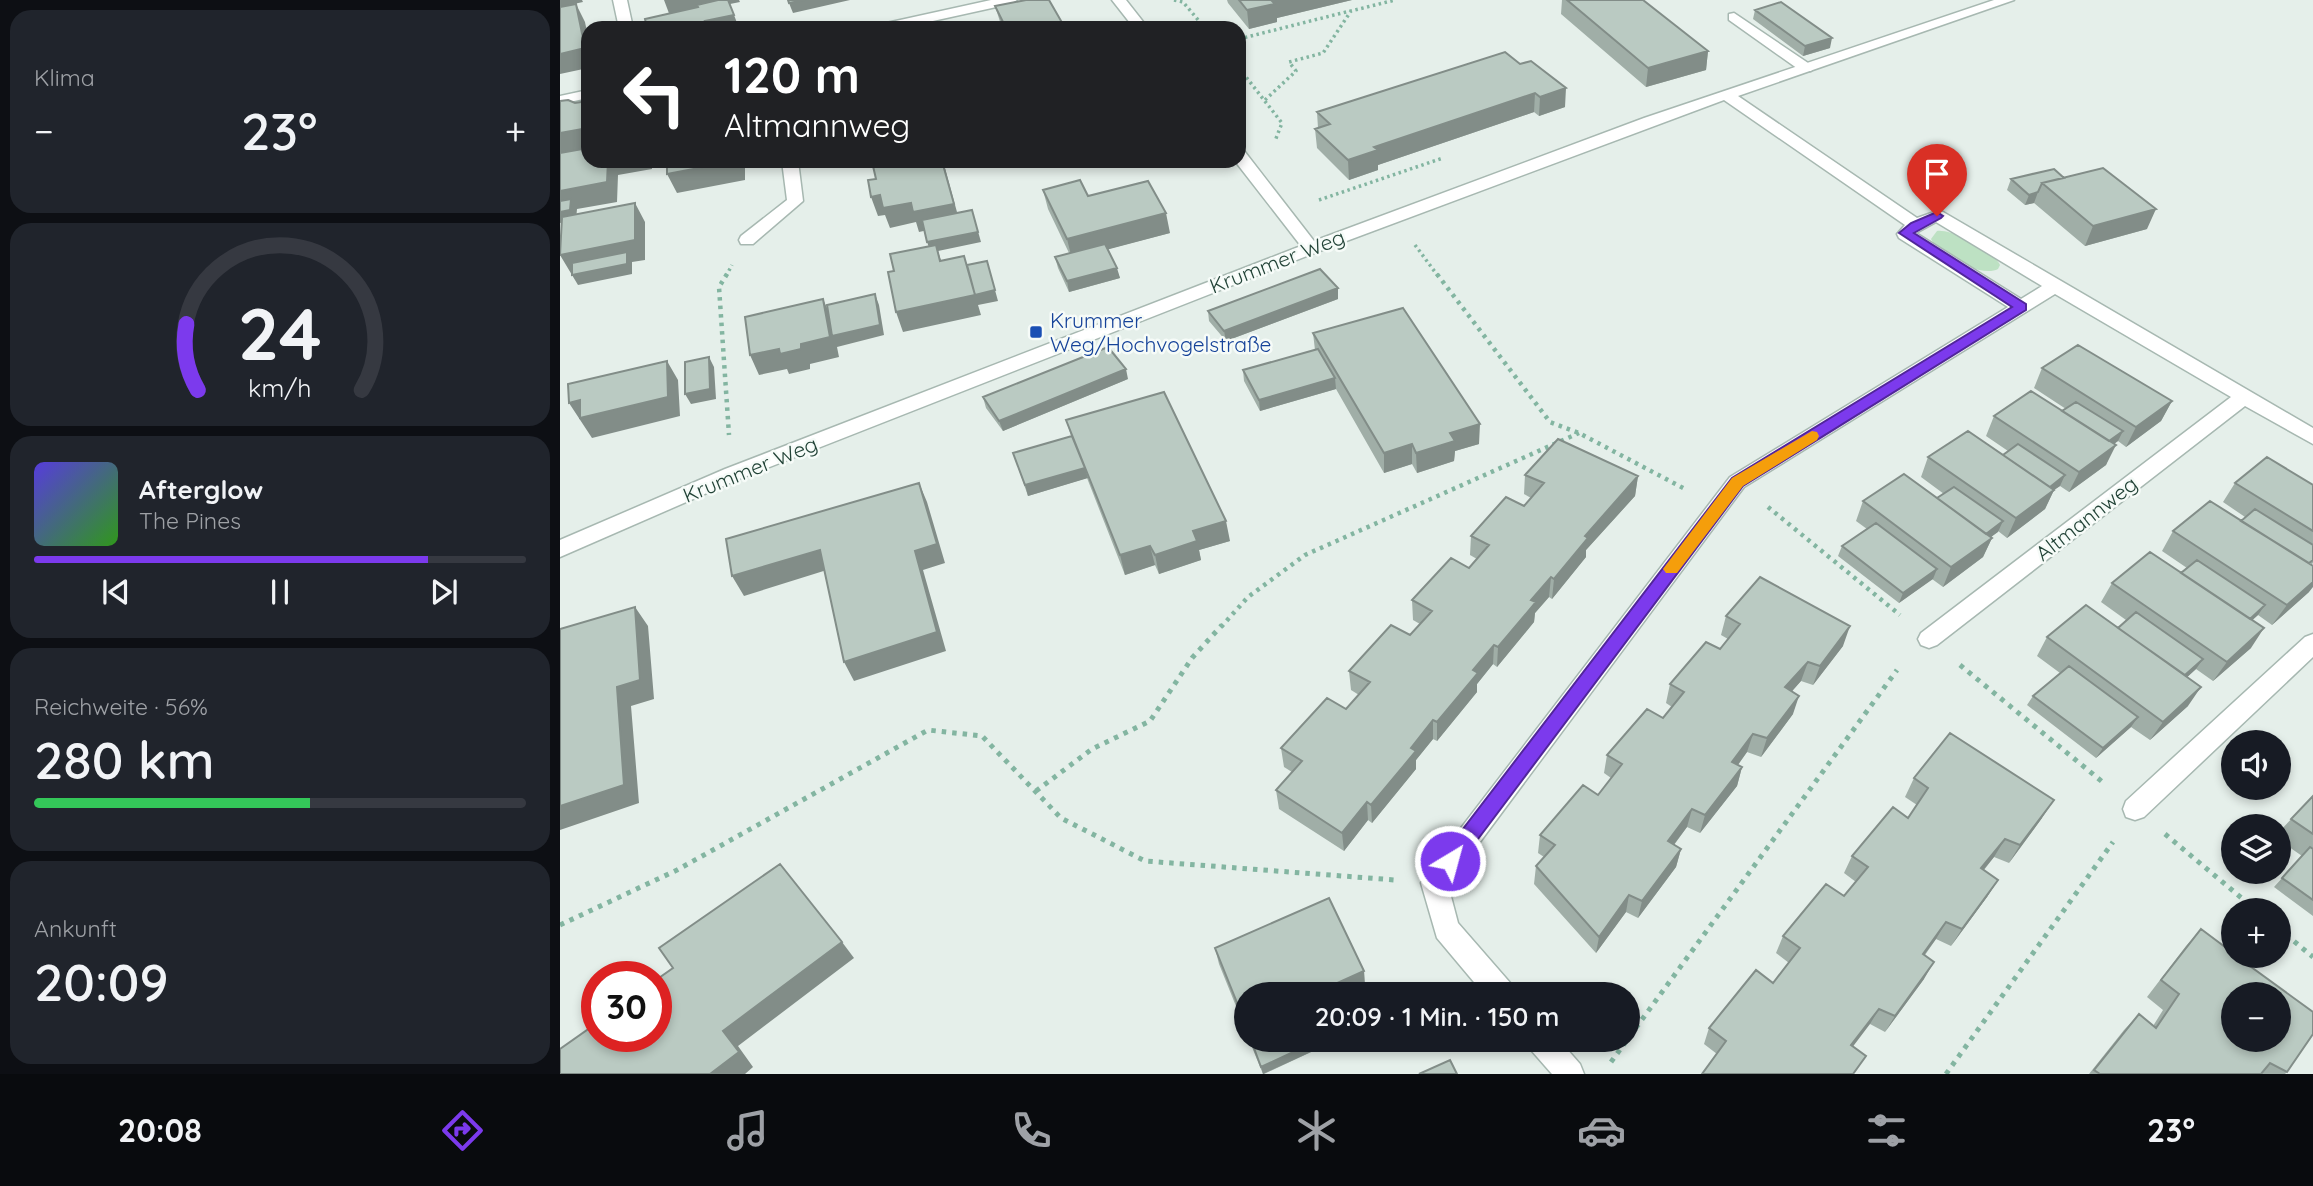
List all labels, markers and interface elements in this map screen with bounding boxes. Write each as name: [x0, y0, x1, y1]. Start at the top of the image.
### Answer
text: 120 m: [724, 44, 860, 105]
icon: left: [609, 49, 700, 140]
text: Klima: [34, 63, 95, 92]
text: 23°: [241, 98, 317, 163]
text: Altmannweg: [724, 105, 910, 145]
text: −: [34, 107, 54, 155]
text: +: [505, 107, 526, 155]
pin: [1907, 144, 1967, 216]
icon: arrive: [1918, 155, 1956, 193]
street label: Krummer Weg: [1206, 223, 1348, 299]
text: 24: [238, 288, 322, 379]
place label: Krummer Weg/Hochvogelstraße: [1050, 307, 1272, 357]
marker: Krummer Weg/Hochvogelstraße: [1028, 324, 1044, 340]
text: km/h: [248, 372, 312, 403]
street label: Krummer Weg: [679, 430, 821, 508]
street label: Altmannweg: [2030, 470, 2142, 566]
text: Afterglow: [139, 473, 263, 506]
text: The Pines: [139, 506, 241, 535]
icon: previous: [97, 573, 135, 611]
icon: pause: [261, 573, 299, 611]
icon: next: [425, 573, 463, 611]
text: Reichweite · 56%: [34, 692, 208, 721]
text: 280 km: [34, 727, 215, 792]
map controls: [2221, 730, 2291, 1052]
button: sound: [2221, 730, 2291, 800]
button: layers: [2221, 814, 2291, 884]
position arrow: [1413, 824, 1487, 898]
button: +: [2221, 898, 2291, 968]
text: Ankunft: [34, 914, 117, 943]
text: 20:09: [34, 949, 169, 1014]
speed limit sign: 30: [581, 961, 672, 1052]
button: −: [2221, 982, 2291, 1052]
text: 20:09 · 1 Min. · 150 m: [1315, 1000, 1559, 1033]
icon: directions: [438, 1106, 487, 1155]
icon: music: [723, 1106, 772, 1155]
icon: phone: [1007, 1106, 1056, 1155]
icon: climate: [1292, 1106, 1341, 1155]
icon: car: [1577, 1106, 1626, 1155]
icon: filters: [1862, 1106, 1911, 1155]
text: 20:08: [118, 1110, 202, 1150]
text: 23°: [2147, 1110, 2195, 1150]

